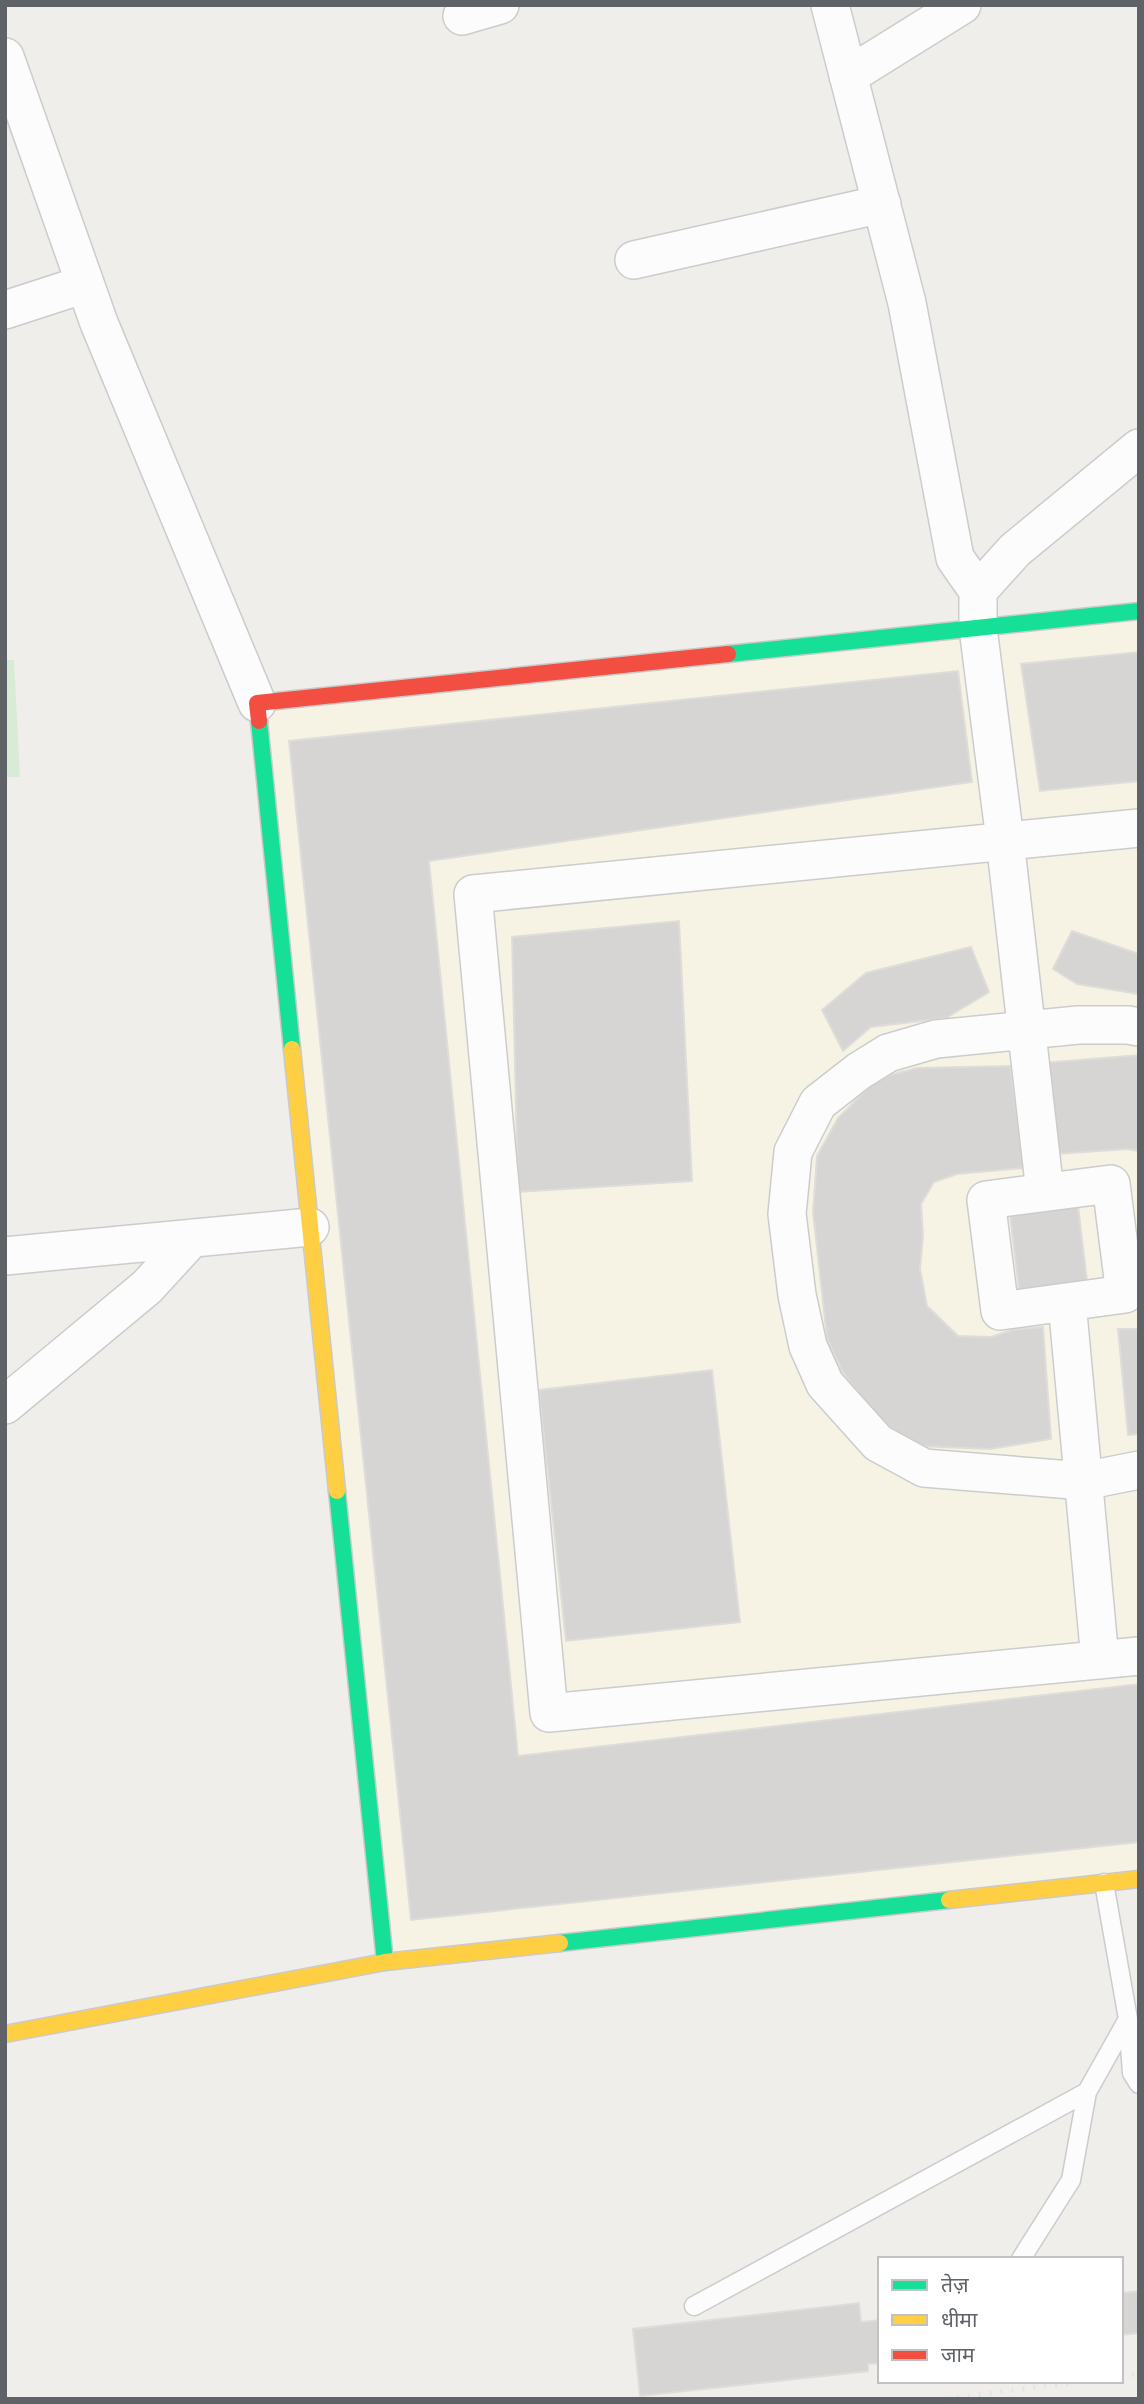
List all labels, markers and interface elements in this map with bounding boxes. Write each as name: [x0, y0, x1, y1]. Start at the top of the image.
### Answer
legend: [878, 2257, 1123, 2383]
text: तेज़: [941, 2273, 969, 2297]
text: धीमा: [941, 2308, 978, 2332]
text: जाम: [941, 2343, 975, 2367]

